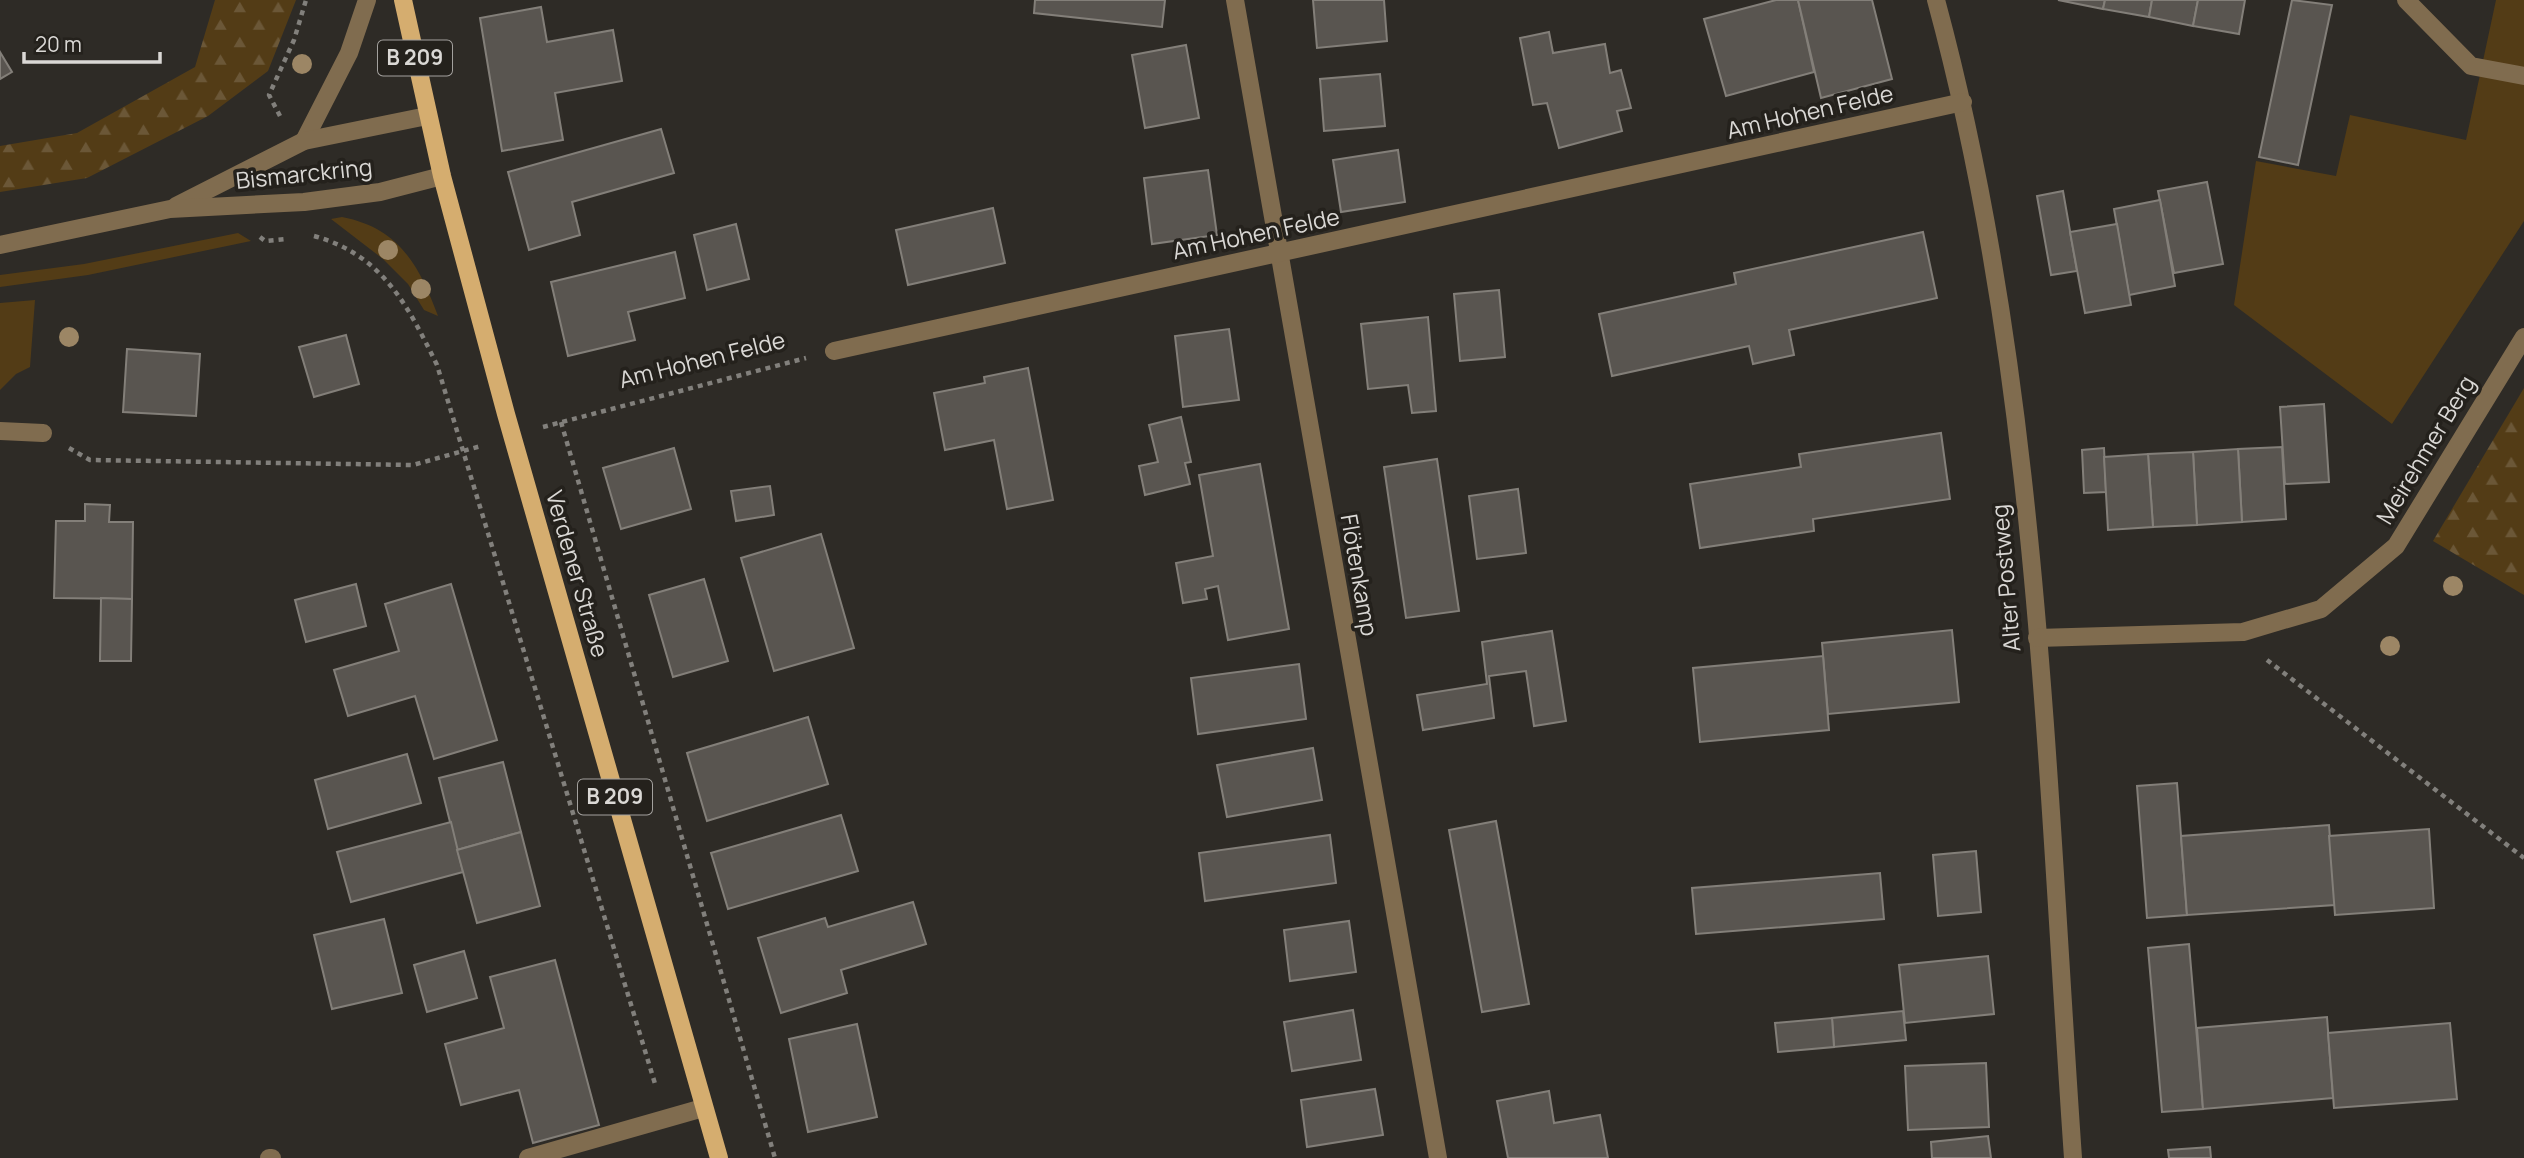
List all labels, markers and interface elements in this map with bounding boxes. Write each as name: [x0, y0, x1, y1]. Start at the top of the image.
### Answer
scale bar: [24, 21, 161, 65]
text: 20 m: [35, 30, 82, 58]
road number: B 209: [378, 41, 452, 76]
street label: Am Hohen Felde: [1723, 76, 1896, 146]
street label: Bismarckring: [234, 150, 374, 196]
street label: Am Hohen Felde: [1169, 200, 1342, 266]
street label: Am Hohen Felde: [615, 323, 788, 395]
street label: Meirehmer Berg: [2368, 369, 2482, 530]
street label: Verdener Straße: [539, 487, 617, 661]
street label: Alter Postweg: [1983, 503, 2027, 653]
street label: Flötenkamp: [1334, 511, 1386, 638]
road number: B 209: [578, 780, 652, 814]

